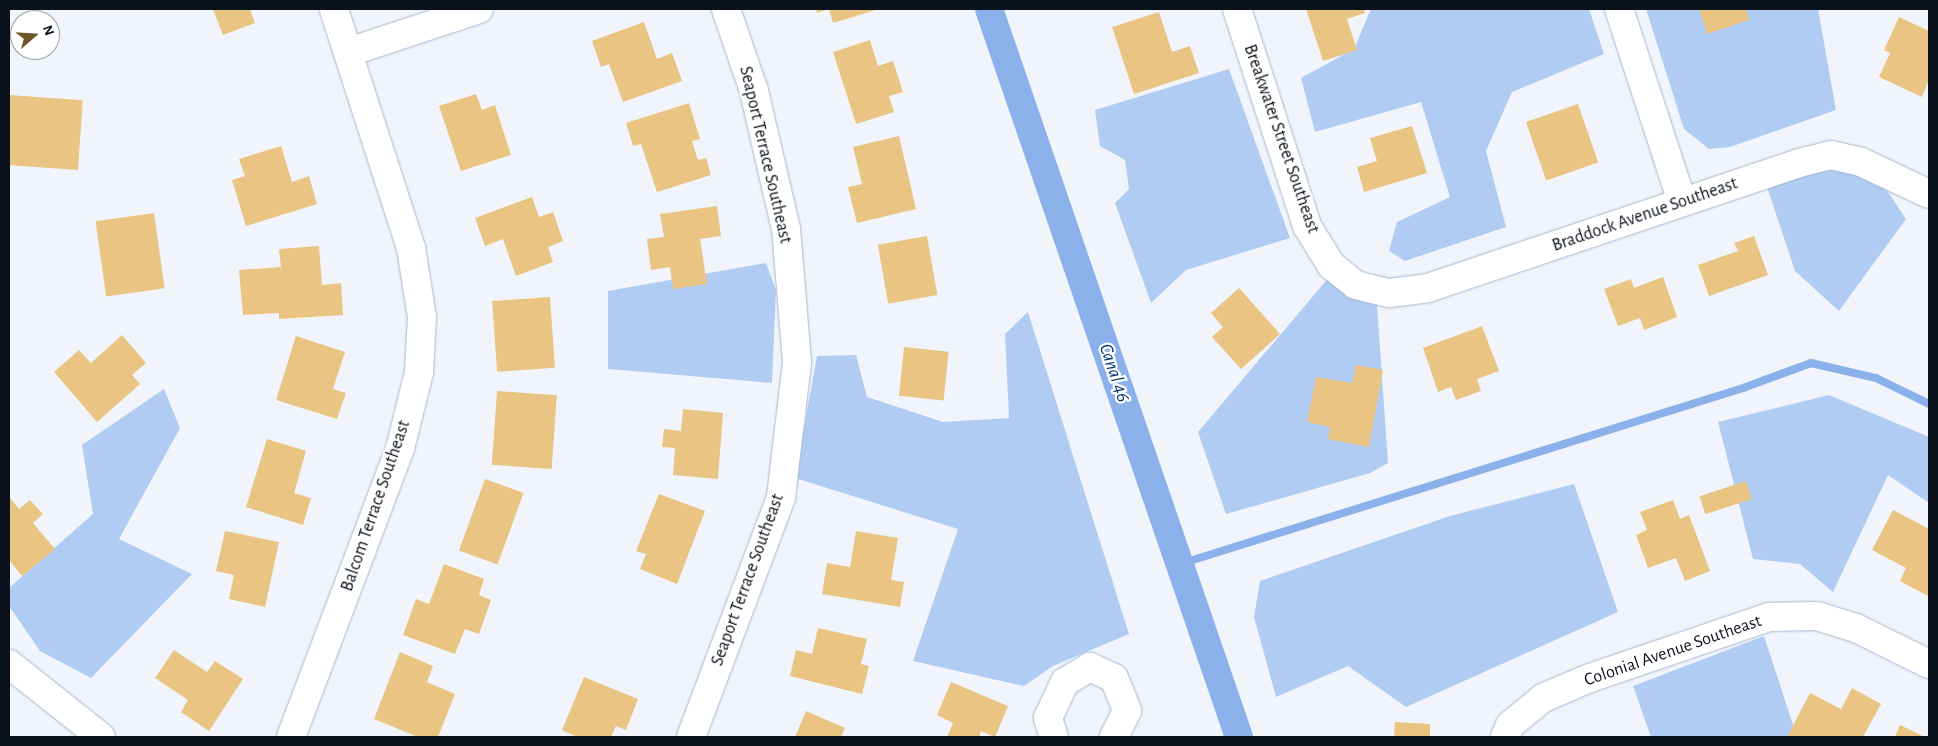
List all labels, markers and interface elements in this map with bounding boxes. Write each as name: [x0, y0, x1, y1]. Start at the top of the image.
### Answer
north arrow: [10, 10, 60, 60]
text: N: [40, 24, 56, 37]
street label: Breakwater Street Southeast: [1238, 42, 1324, 236]
street label: Seaport Terrace Southeast: [734, 64, 796, 246]
street label: Braddock Avenue Southeast: [1549, 173, 1741, 257]
water label: Canal 46: [1093, 341, 1135, 405]
street label: Balcom Terrace Southeast: [337, 418, 415, 594]
street label: Seaport Terrace Southeast: [707, 491, 789, 669]
street label: Colonial Avenue Southeast: [1582, 611, 1764, 691]

